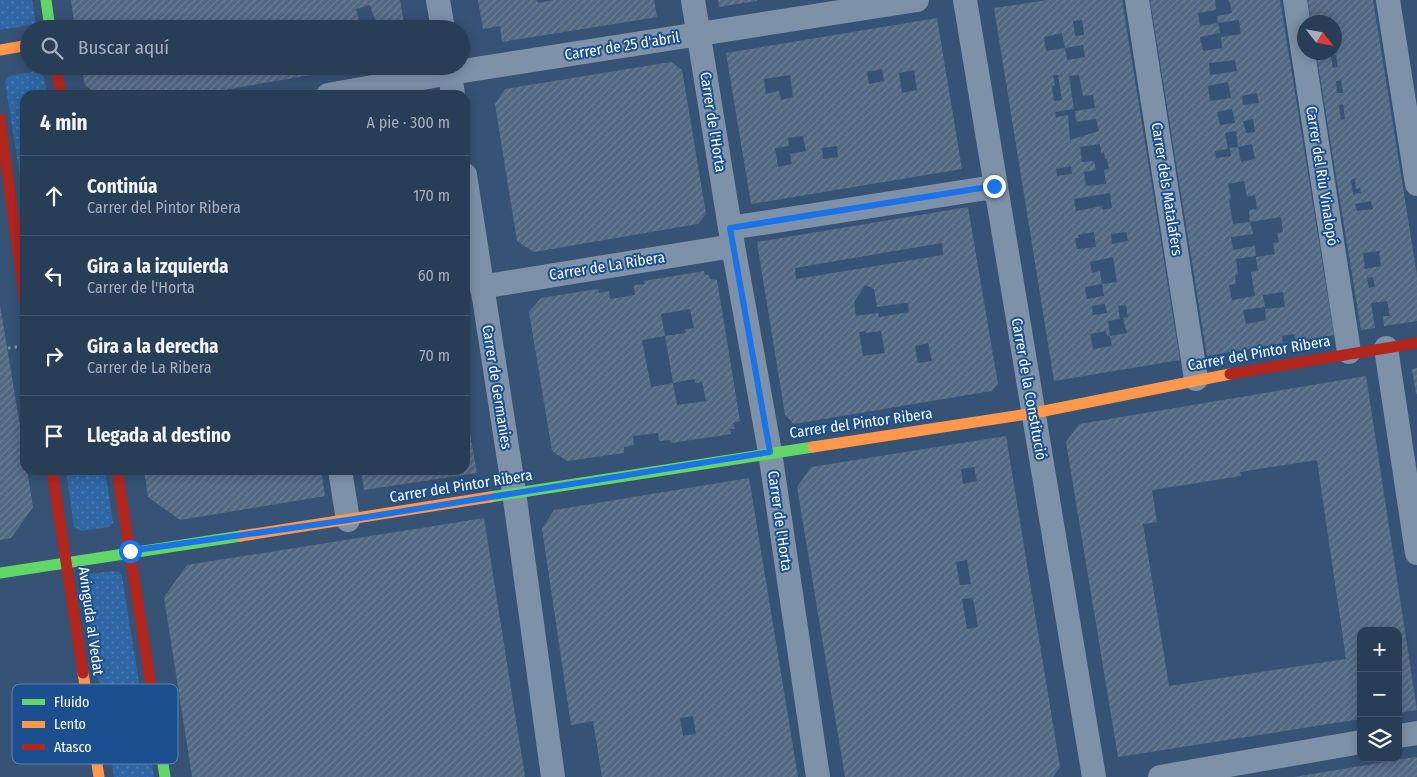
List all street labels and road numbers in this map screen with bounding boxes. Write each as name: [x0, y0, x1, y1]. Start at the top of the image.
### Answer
street label: Carrer de 25 d'abril: [563, 28, 681, 64]
street label: Carrer de l'Horta: [696, 71, 730, 173]
street label: Carrer del Riu Vinalopó: [1302, 105, 1342, 247]
street label: Carrer dels Matalafers: [1148, 121, 1186, 257]
street label: Carrer de La Ribera: [548, 248, 666, 284]
street label: Carrer de la Constitució: [1008, 317, 1050, 461]
street label: Carrer de Germanies: [478, 324, 516, 450]
street label: Carrer del Pintor Ribera: [1186, 332, 1332, 374]
street label: Carrer del Pintor Ribera: [788, 404, 934, 442]
street label: Carrer del Pintor Ribera: [388, 466, 534, 506]
street label: Carrer de l'Horta: [764, 470, 796, 572]
street label: Avinguda al Vedat: [74, 565, 108, 677]

